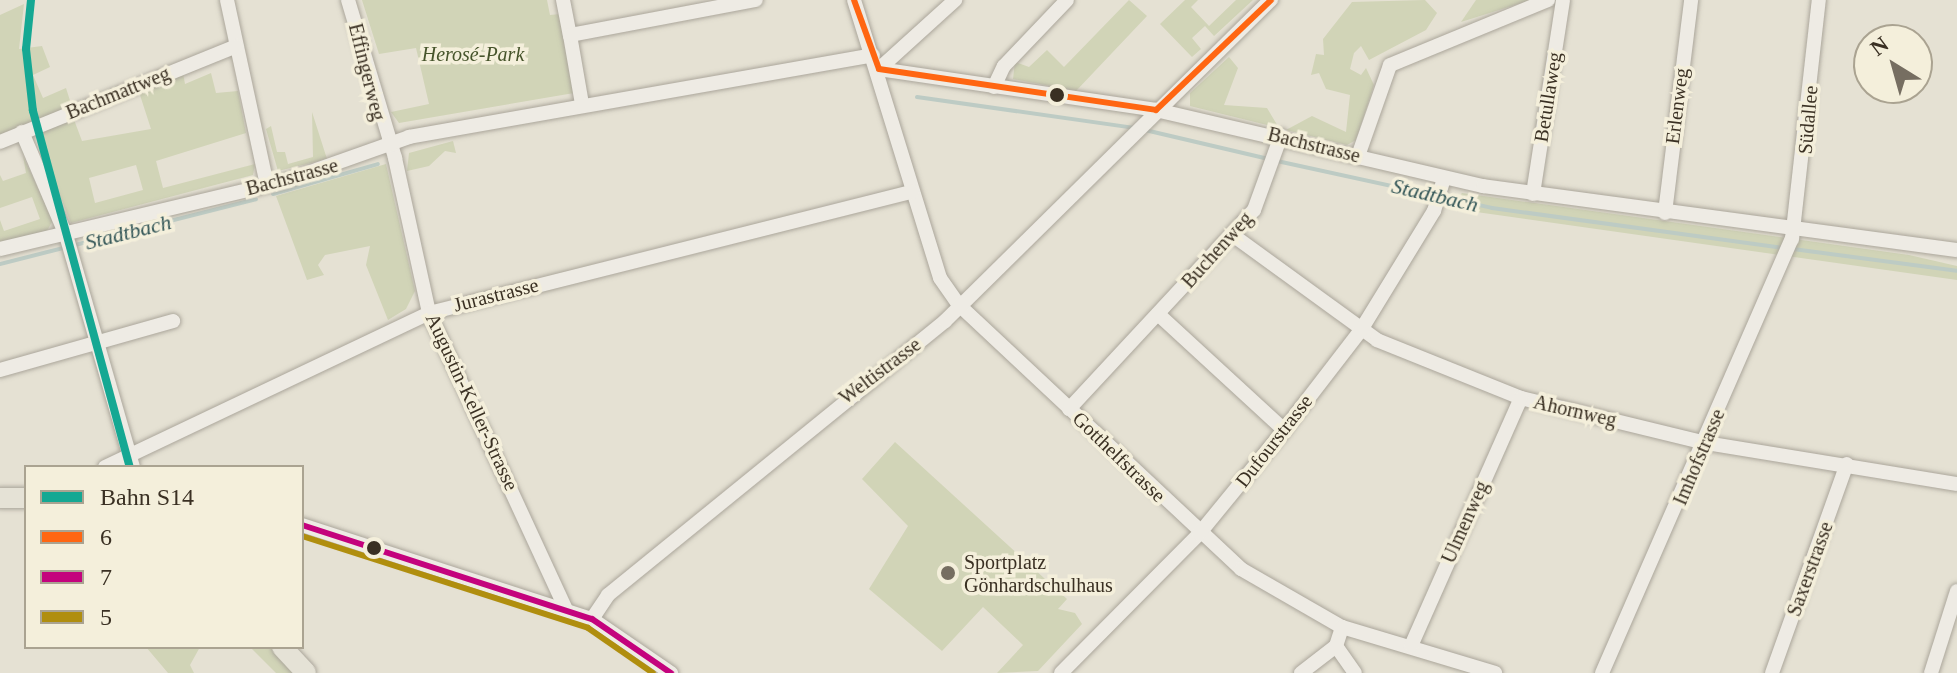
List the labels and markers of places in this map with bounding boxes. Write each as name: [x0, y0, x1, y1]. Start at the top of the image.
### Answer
unlabelled marker: [1049, 87, 1065, 103]
unlabelled marker: [366, 540, 382, 556]
place label: Sportplatz Gönhardschulhaus: [964, 550, 1113, 597]
marker: Sportplatz Gönhardschulhaus: [939, 564, 957, 582]

